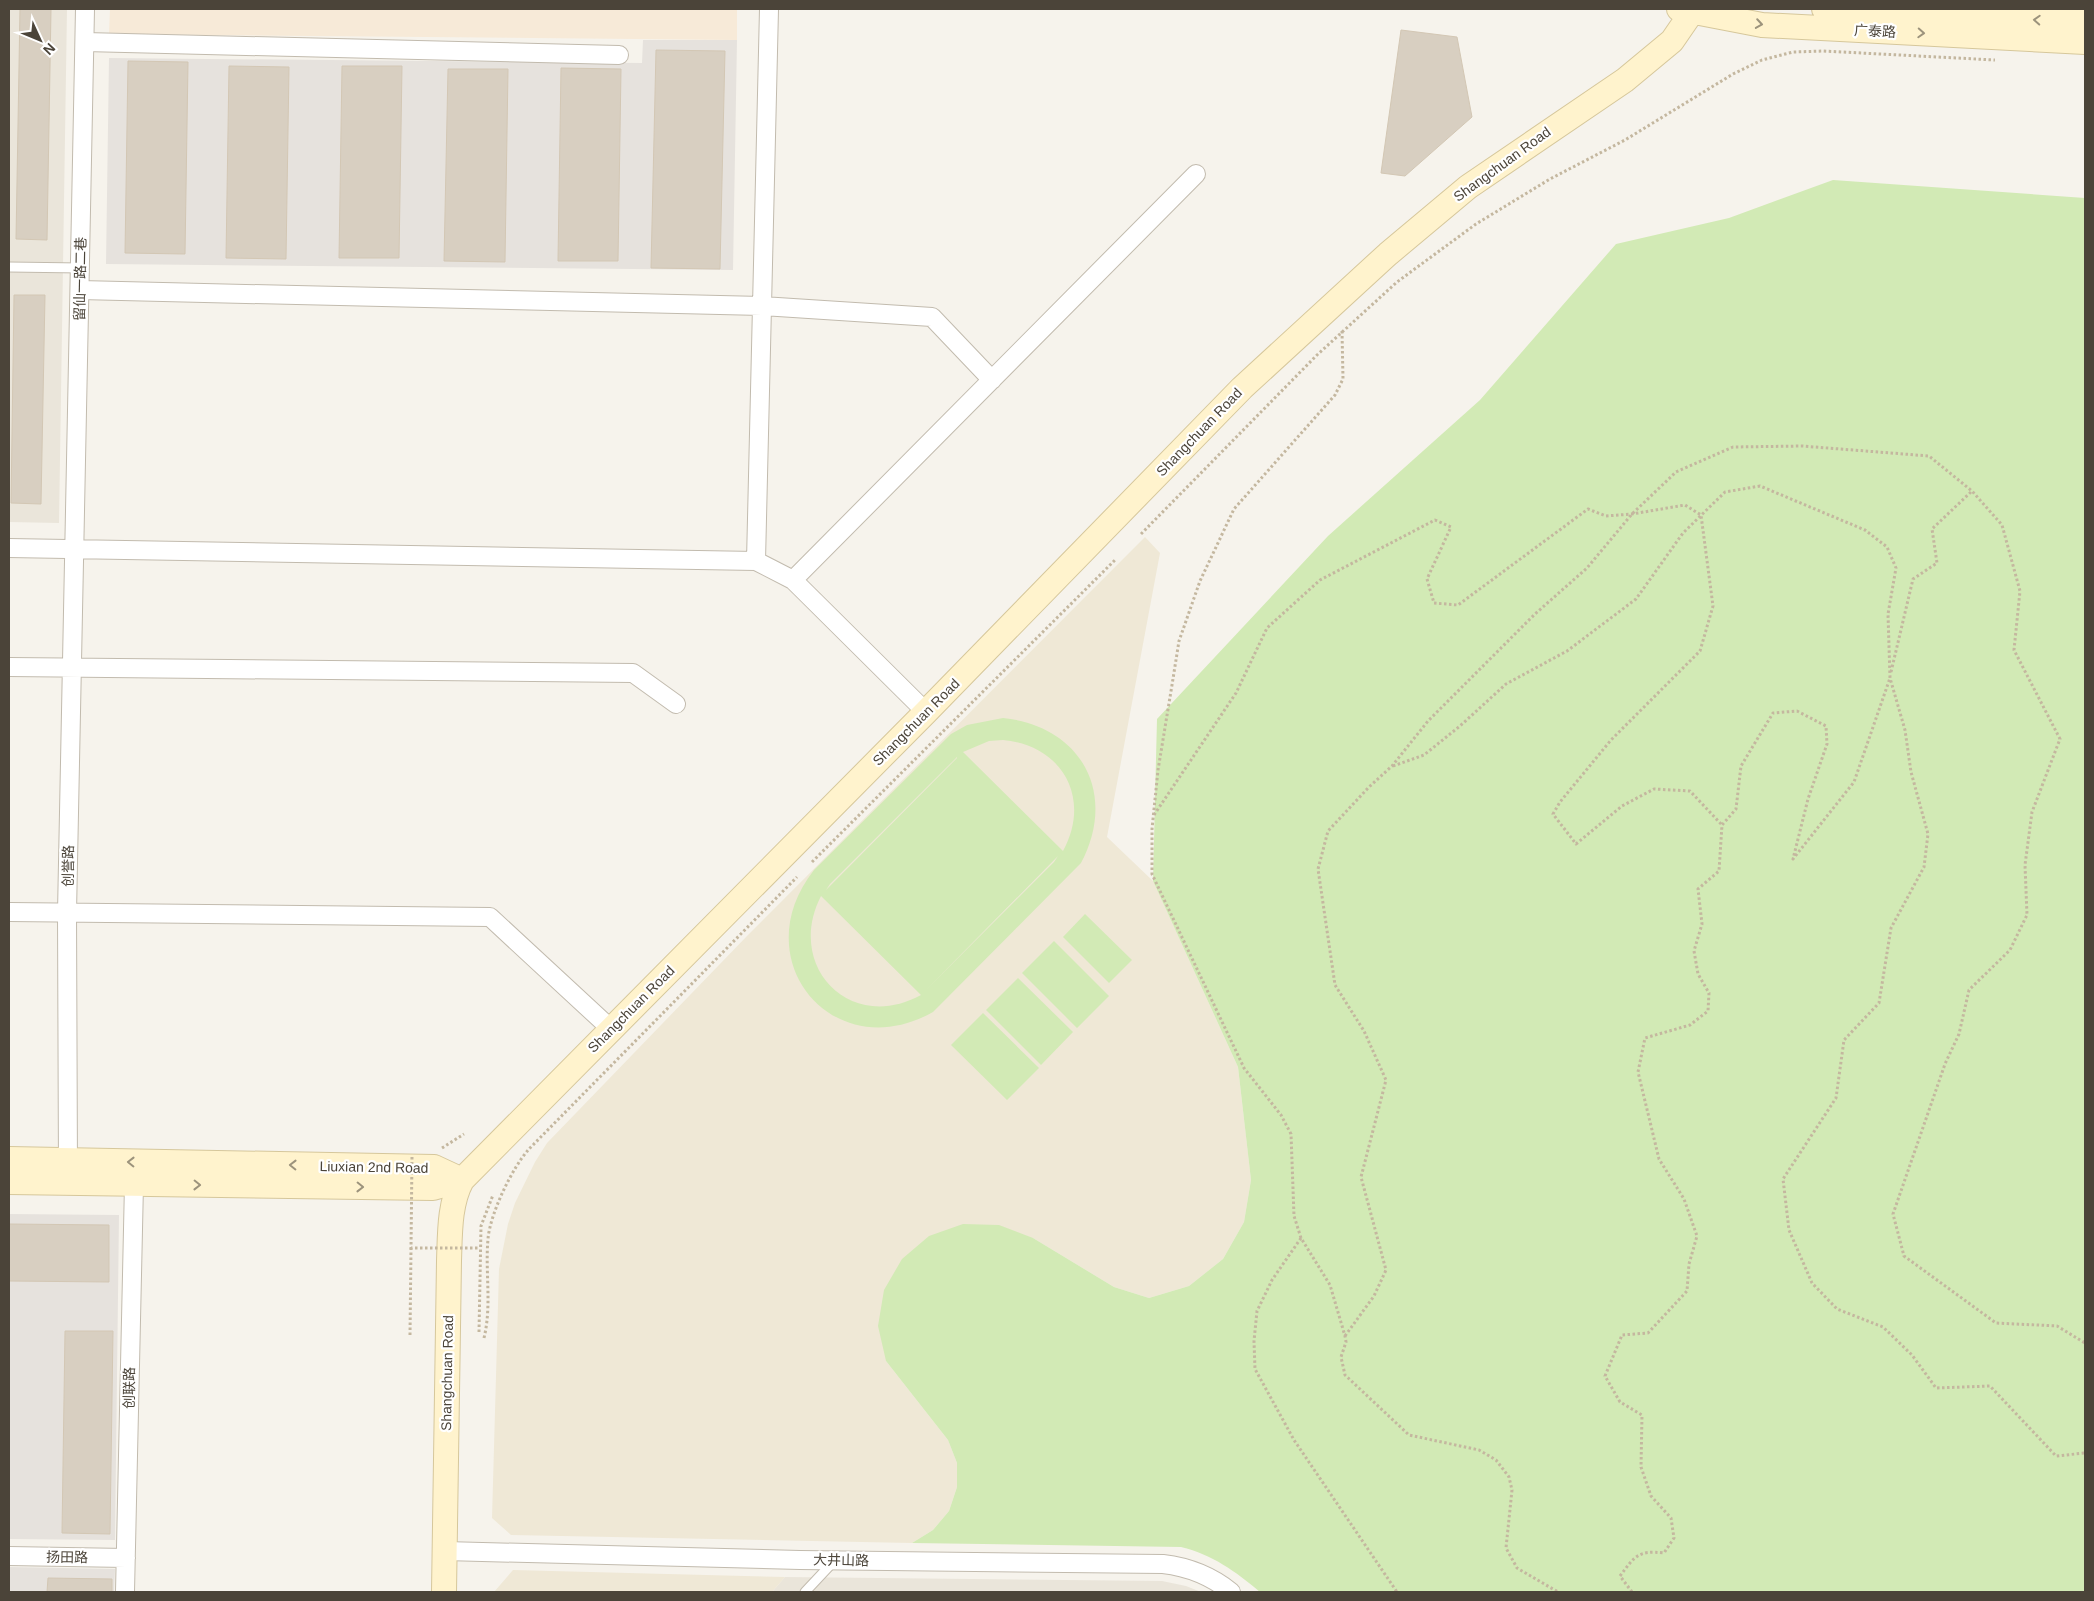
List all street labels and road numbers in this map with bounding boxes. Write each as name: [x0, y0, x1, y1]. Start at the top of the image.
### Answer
street label: 广泰路: [1854, 22, 1896, 40]
street label: Shangchuan Road: [1450, 123, 1554, 205]
street label: 留仙一路二巷: [71, 237, 89, 321]
street label: Shangchuan Road: [1153, 385, 1245, 479]
street label: Shangchuan Road: [869, 675, 963, 769]
street label: 创誉路: [60, 845, 76, 887]
street label: Shangchuan Road: [584, 962, 678, 1056]
street label: Liuxian 2nd Road: [319, 1158, 429, 1176]
street label: Shangchuan Road: [438, 1315, 456, 1431]
street label: 创联路: [121, 1367, 137, 1409]
street label: 扬田路: [46, 1549, 88, 1565]
street label: 大井山路: [813, 1552, 869, 1568]

